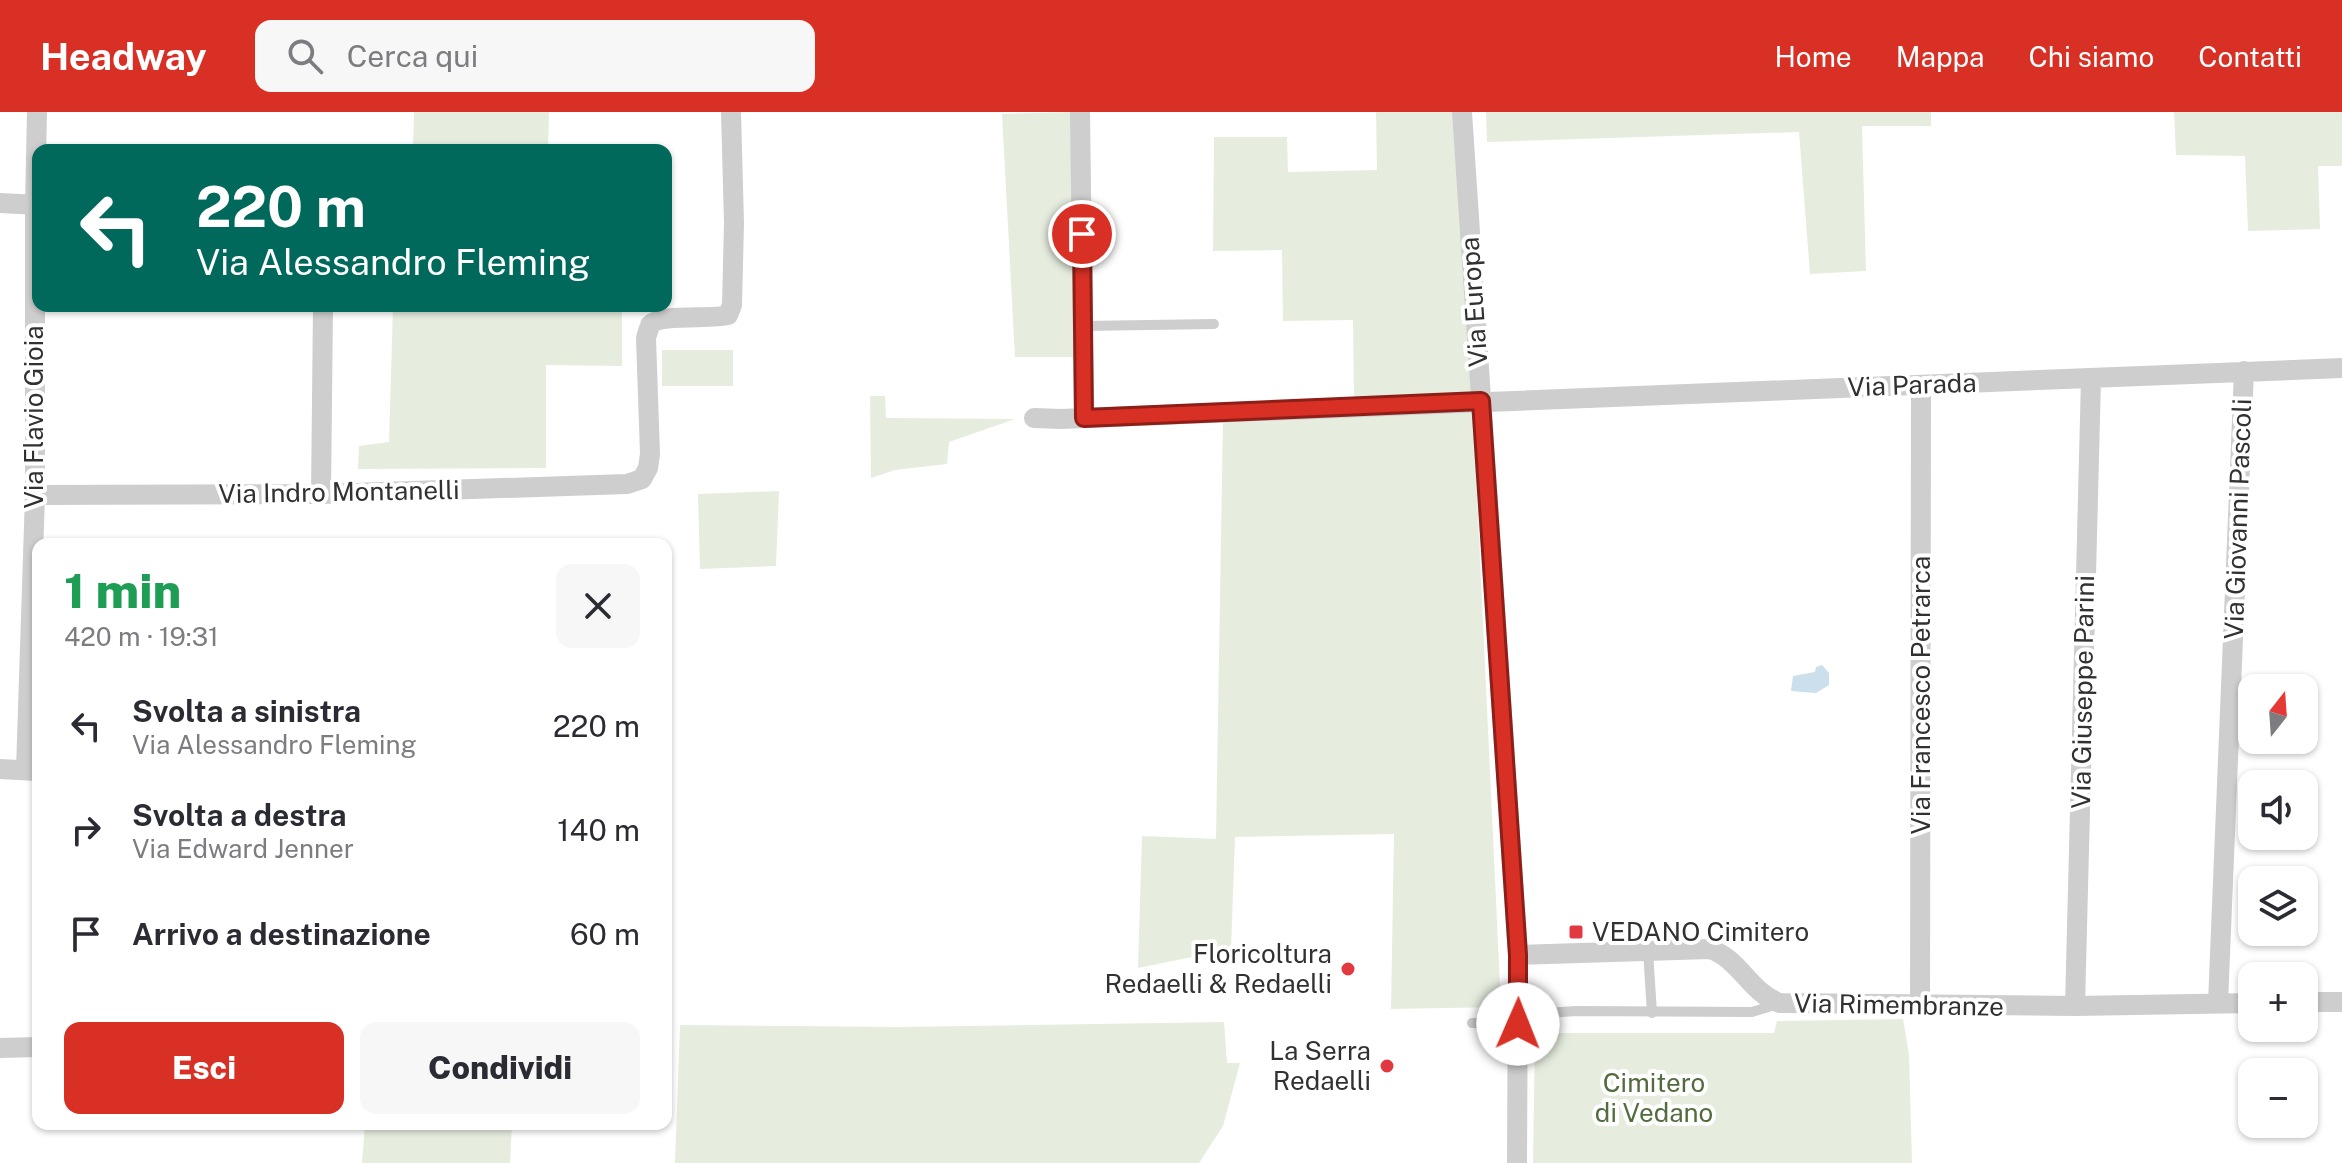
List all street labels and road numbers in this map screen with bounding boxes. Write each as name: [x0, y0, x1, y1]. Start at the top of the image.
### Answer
street label: Via Europa: [1453, 236, 1494, 368]
street label: Via Flavio Gioia: [18, 325, 49, 509]
street label: Via Parada: [1847, 367, 1977, 402]
street label: Via Giovanni Pascoli: [2218, 398, 2257, 640]
street label: Via Indro Montanelli: [218, 474, 460, 509]
street label: Via Francesco Petrarca: [1905, 556, 1936, 834]
street label: Via Giuseppe Parini: [2065, 575, 2100, 809]
street label: Via Rimembranze: [1794, 987, 2004, 1022]

